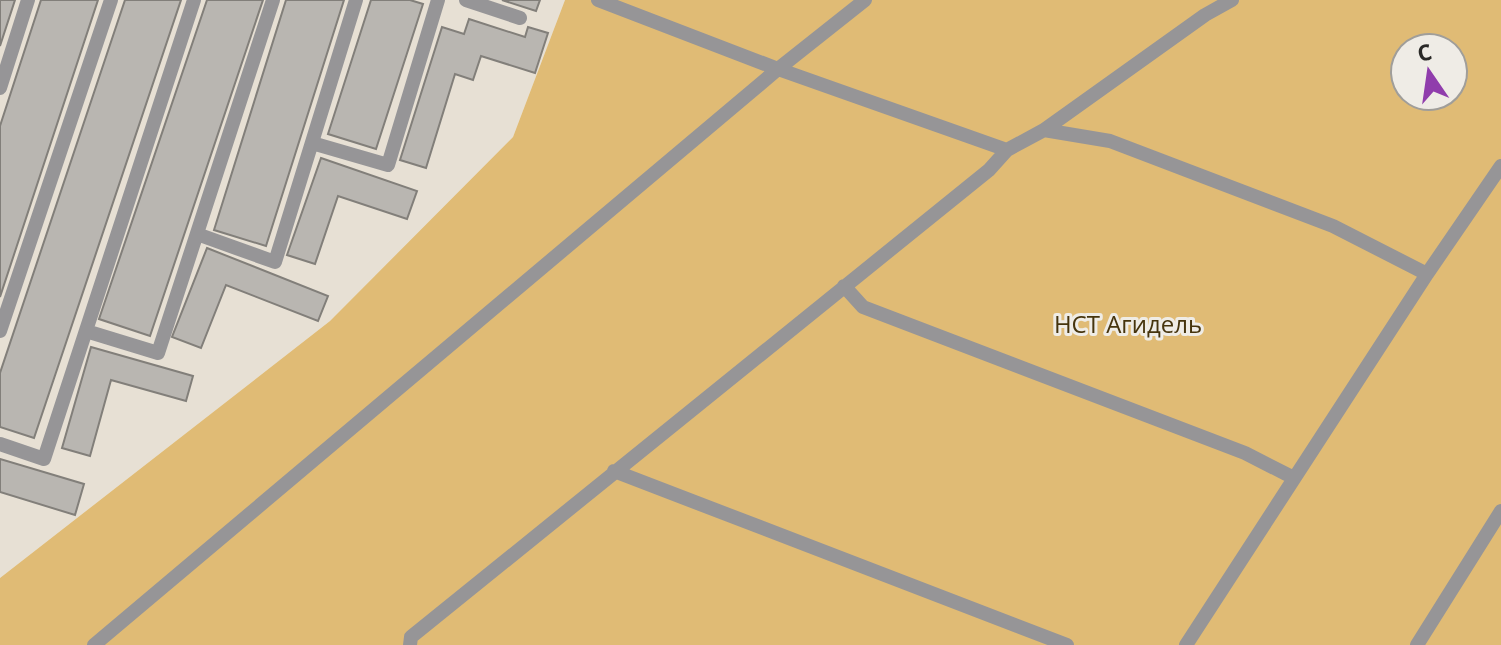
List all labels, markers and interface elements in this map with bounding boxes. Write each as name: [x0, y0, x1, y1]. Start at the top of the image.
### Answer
north arrow: [1389, 32, 1469, 112]
text: С: [1414, 35, 1434, 68]
park label: НСТ Агидель: [1054, 307, 1202, 340]

